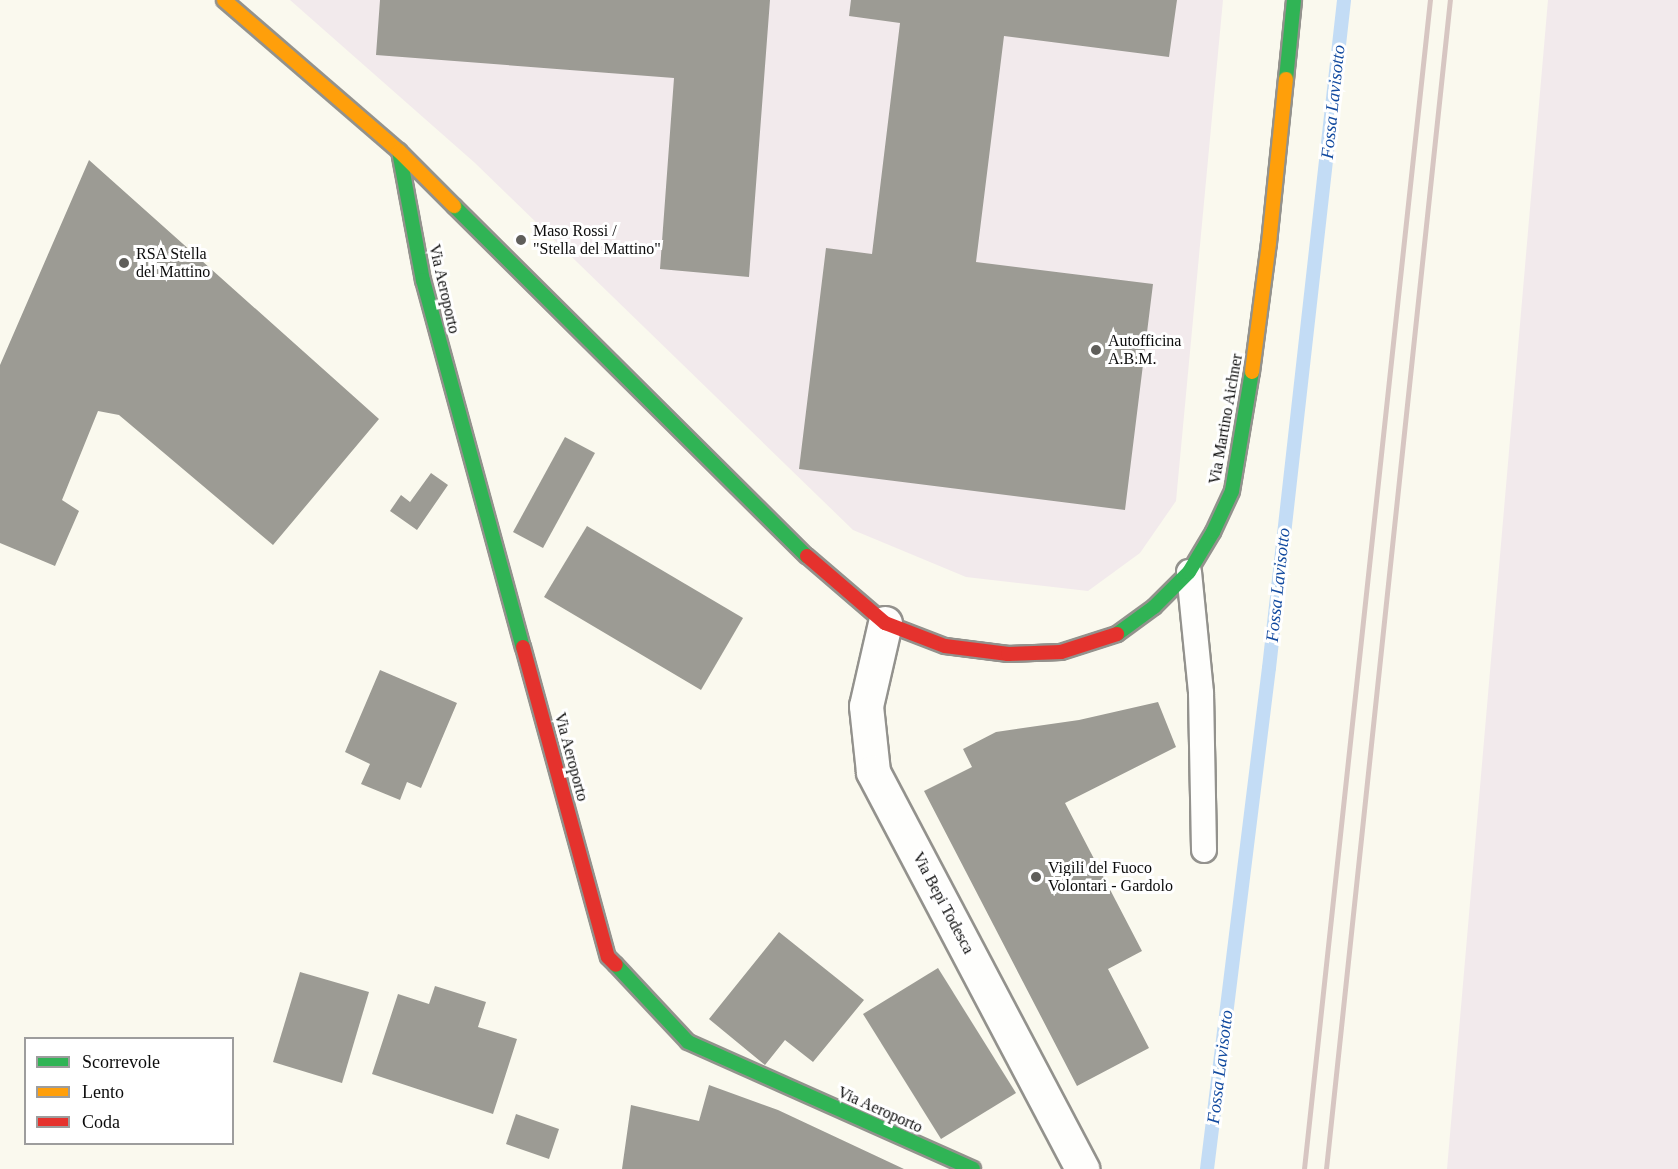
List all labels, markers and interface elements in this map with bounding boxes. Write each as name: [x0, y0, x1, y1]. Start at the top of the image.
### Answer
water label: Fossa Lavisotto: [1316, 44, 1350, 160]
place label: Maso Rossi / "Stella del Mattino": [533, 221, 661, 259]
marker: Maso Rossi / "Stella del Mattino": [514, 233, 528, 247]
street label: Via Aeroporto: [424, 242, 464, 336]
place label: RSA Stella del Mattino: [136, 244, 210, 282]
marker: RSA Stella del Mattino: [117, 256, 131, 270]
place label: Autofficina A.B.M.: [1108, 331, 1181, 369]
marker: Autofficina A.B.M.: [1089, 343, 1103, 357]
street label: Via Martino Aichner: [1205, 352, 1247, 486]
water label: Fossa Lavisotto: [1261, 527, 1295, 643]
street label: Via Aeroporto: [550, 710, 592, 804]
street label: Via Bepi Todesca: [908, 849, 978, 957]
place label: Vigili del Fuoco Volontari - Gardolo: [1048, 858, 1173, 896]
marker: Vigili del Fuoco Volontari - Gardolo: [1029, 870, 1043, 884]
water label: Fossa Lavisotto: [1202, 1009, 1238, 1125]
legend: [24, 1037, 234, 1145]
text: Scorrevole: [82, 1052, 160, 1072]
text: Lento: [82, 1082, 124, 1102]
street label: Via Aeroporto: [834, 1083, 926, 1137]
text: Coda: [82, 1112, 120, 1132]

